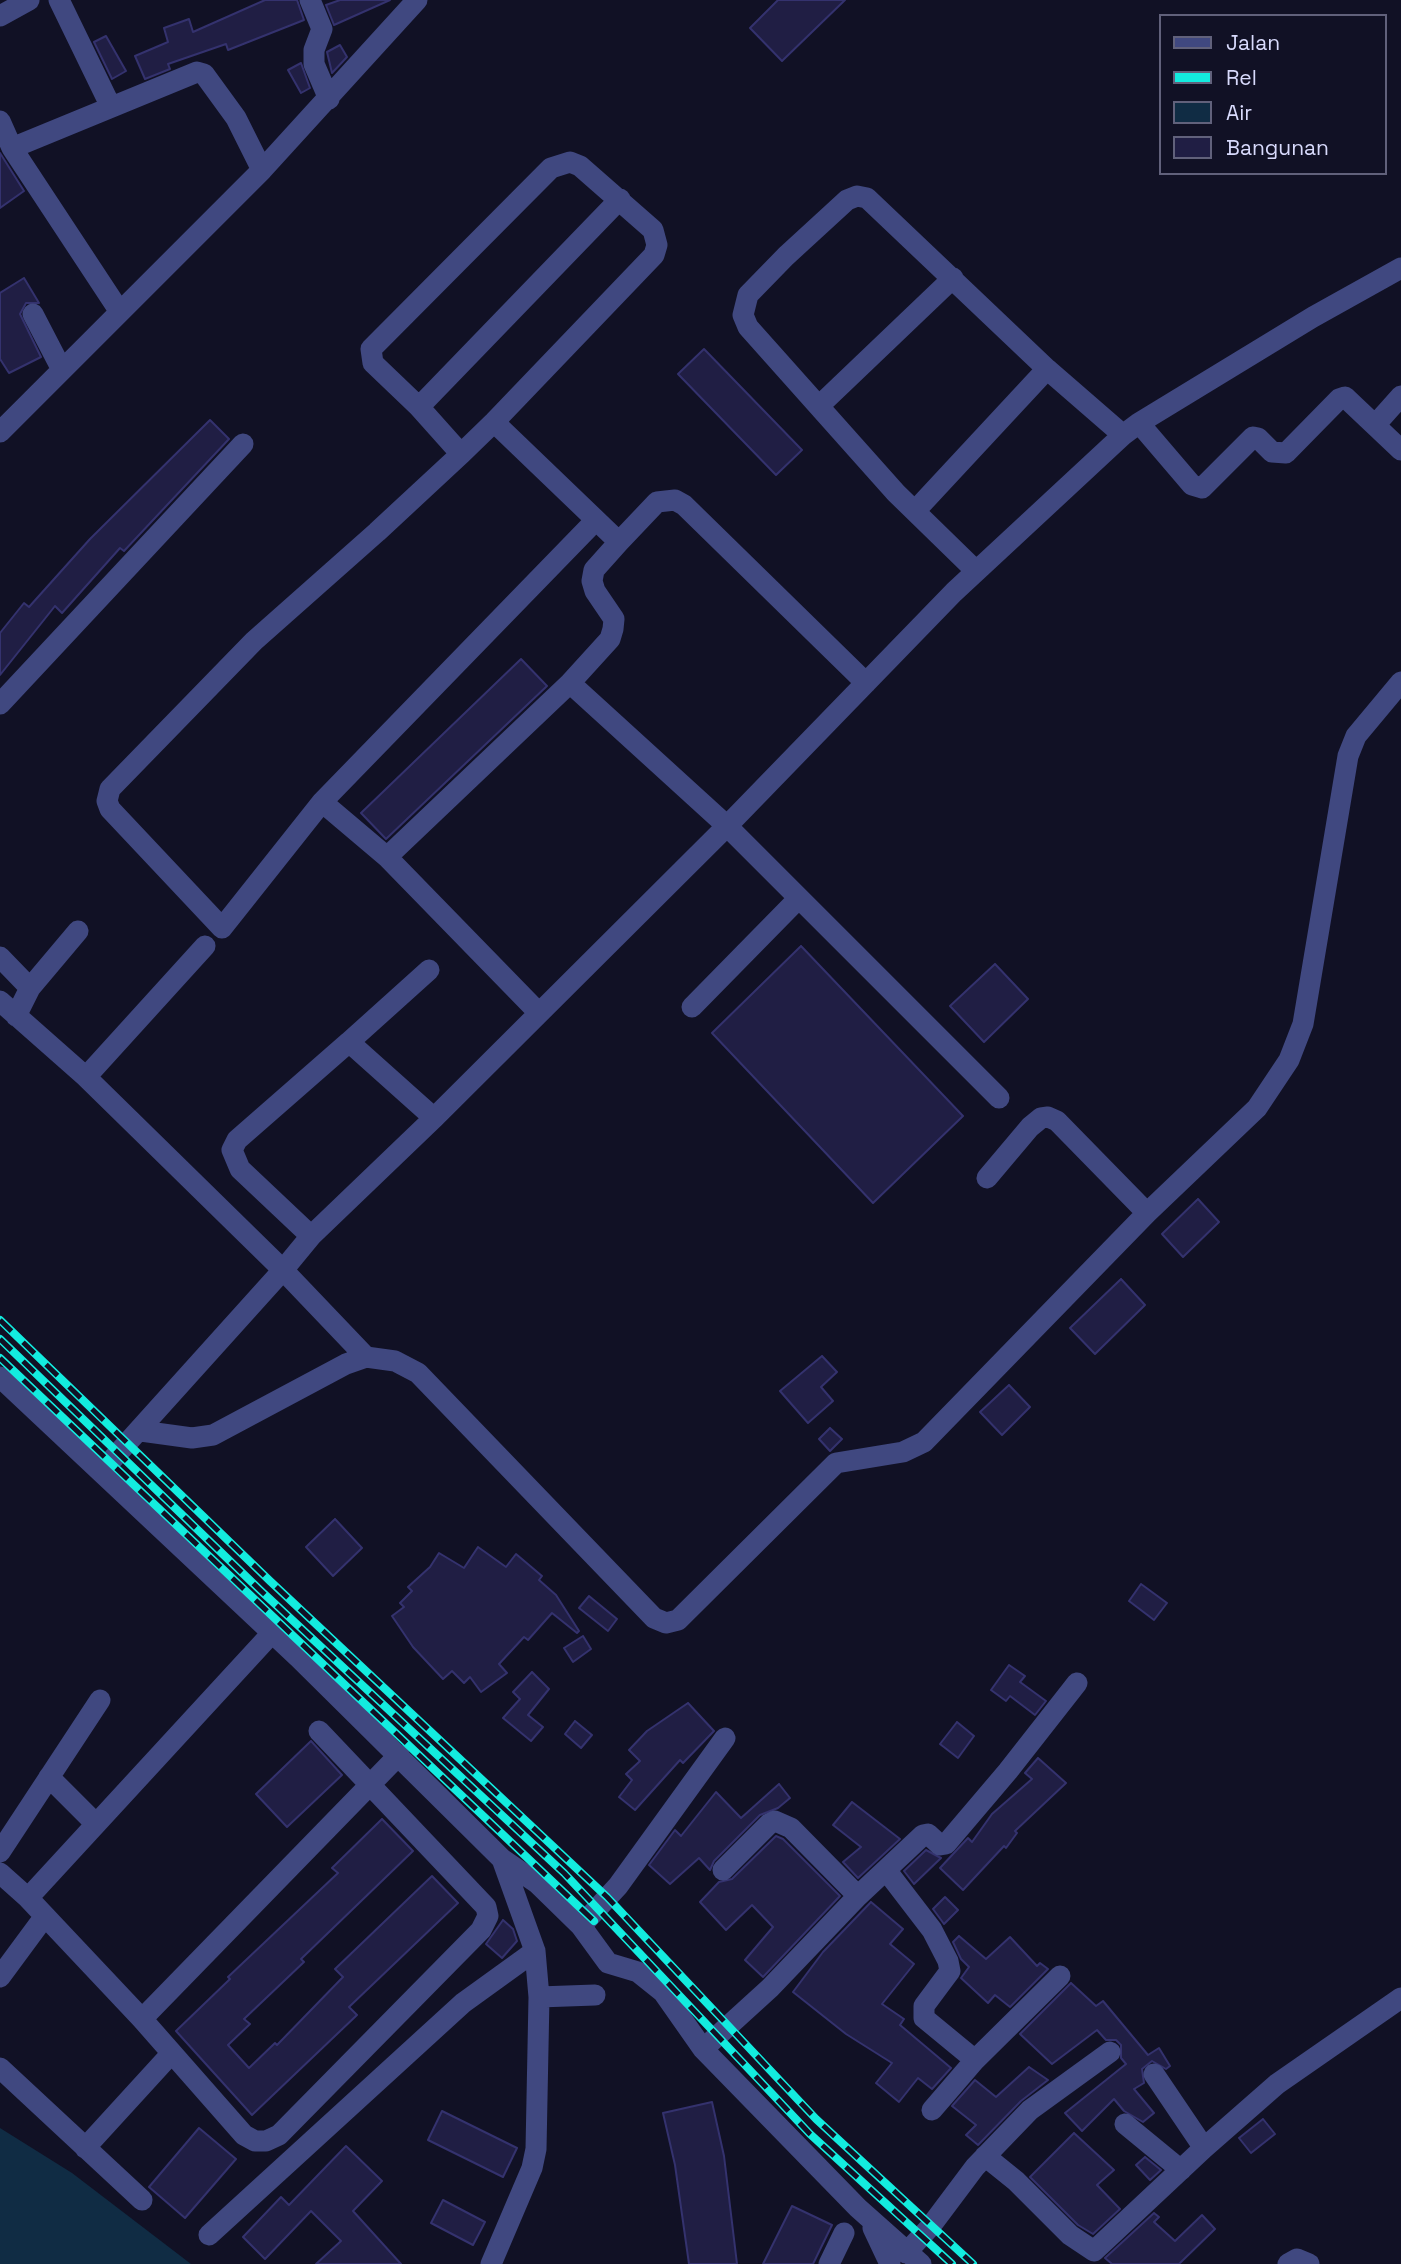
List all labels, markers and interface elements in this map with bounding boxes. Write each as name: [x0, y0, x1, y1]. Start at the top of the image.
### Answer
legend: [1160, 14, 1387, 175]
text: Jalan: [1226, 29, 1280, 56]
text: Rel: [1226, 64, 1257, 91]
text: Air: [1226, 99, 1252, 126]
text: Bangunan: [1226, 134, 1329, 161]

